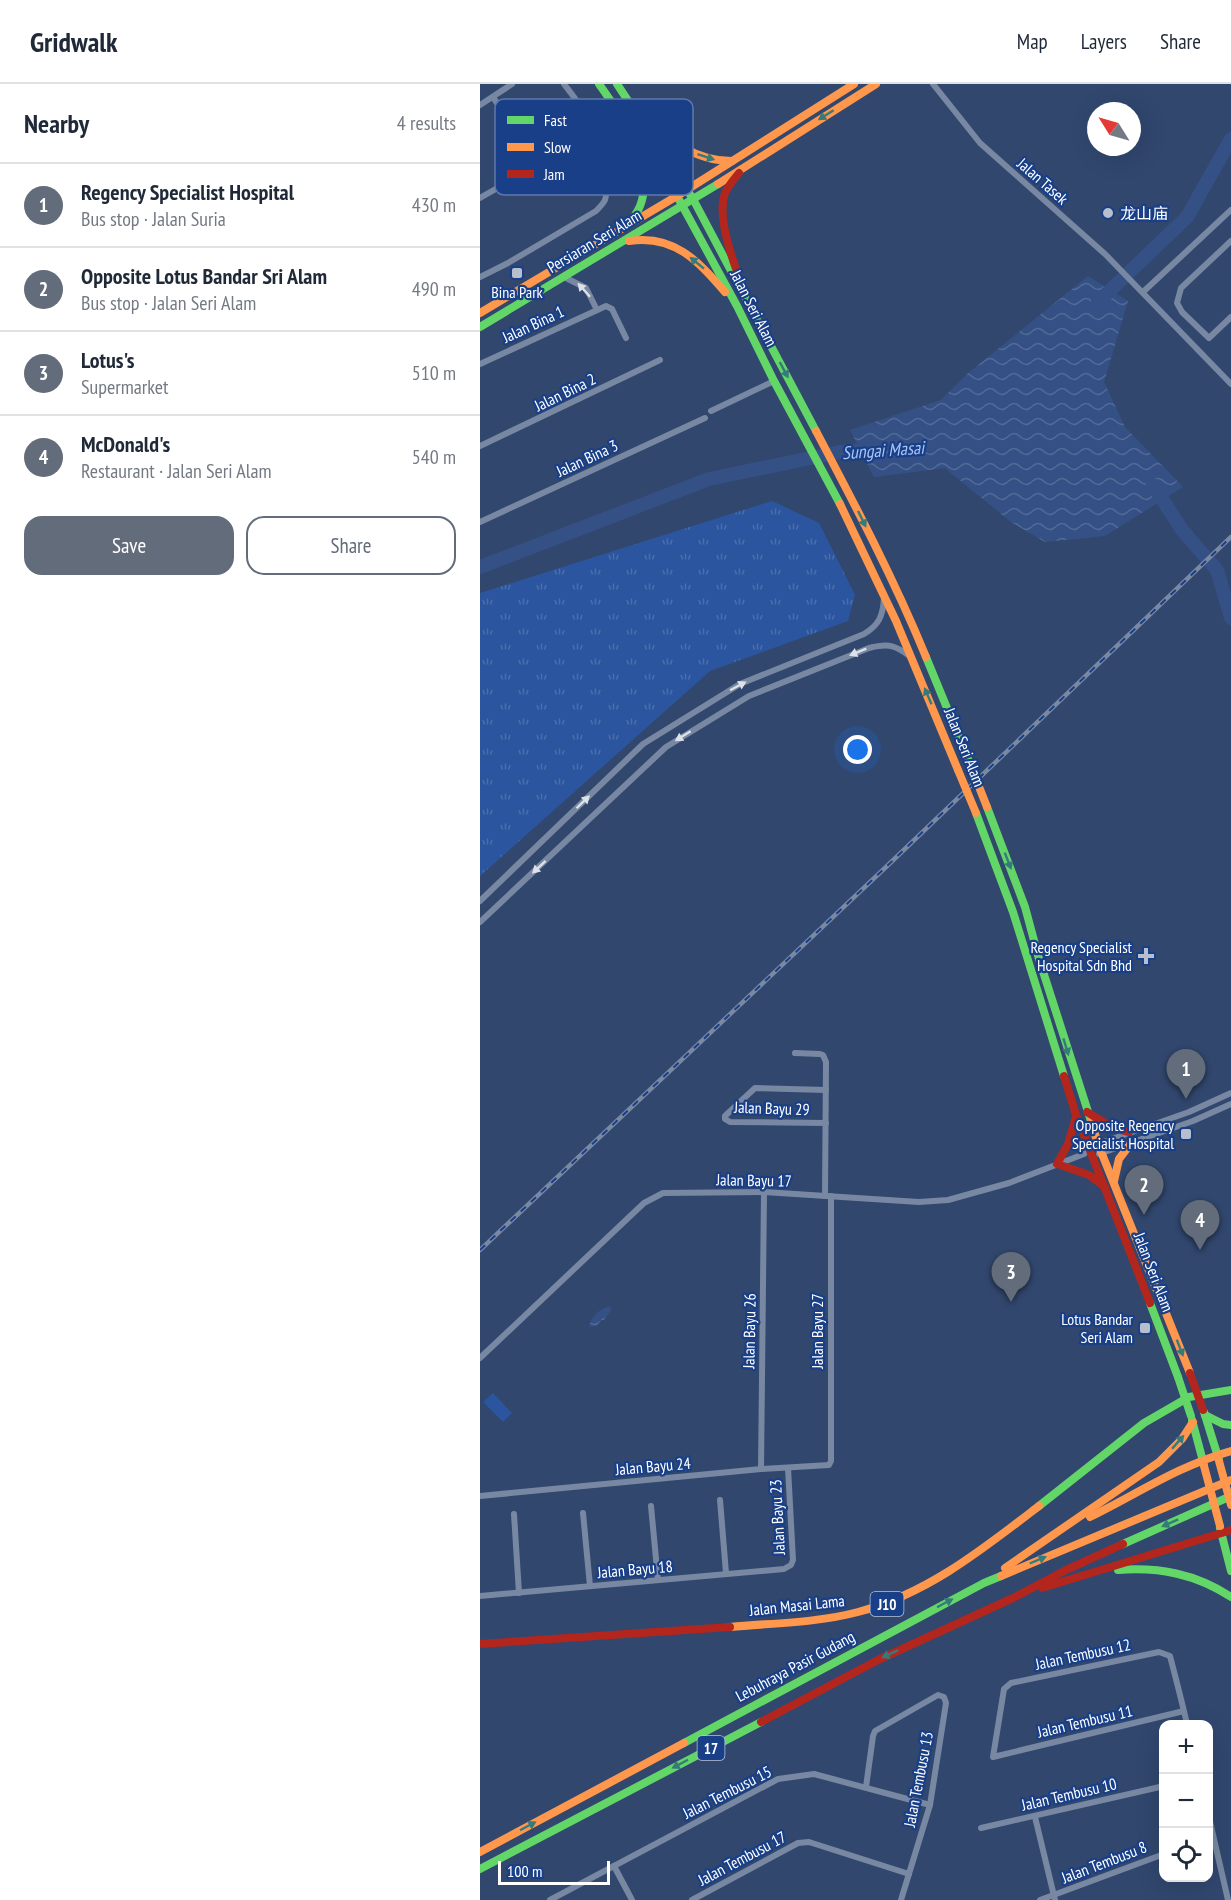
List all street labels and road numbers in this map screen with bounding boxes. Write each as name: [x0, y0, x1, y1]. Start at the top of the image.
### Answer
street label: Jalan Tasek: [1013, 153, 1073, 209]
street label: Persiaran Seri Alam: [543, 205, 645, 277]
street label: Jalan Seri Alam: [726, 266, 782, 350]
street label: Jalan Bina 1: [498, 301, 567, 347]
street label: Jalan Bina 2: [530, 369, 599, 416]
street label: Jalan Bina 3: [552, 435, 621, 481]
street label: Jalan Seri Alam: [940, 704, 990, 789]
street label: Jalan Bayu 29: [733, 1097, 810, 1119]
street label: Jalan Bayu 17: [715, 1169, 792, 1191]
street label: Jalan Seri Alam: [1129, 1229, 1178, 1314]
street label: Jalan Bayu 26: [738, 1293, 760, 1370]
street label: Jalan Bayu 27: [807, 1293, 827, 1370]
street label: Jalan Bayu 24: [614, 1453, 691, 1479]
street label: Jalan Bayu 23: [765, 1479, 789, 1556]
street label: Jalan Bayu 18: [596, 1556, 673, 1582]
street label: Jalan Masai Lama: [747, 1590, 846, 1620]
road number: J10: [870, 1592, 904, 1616]
street label: Lebuhraya Pasir Gudang: [732, 1626, 858, 1706]
street label: Jalan Tembusu 12: [1033, 1634, 1132, 1674]
street label: Jalan Tembusu 11: [1035, 1700, 1134, 1742]
street label: Jalan Tembusu 13: [899, 1730, 937, 1829]
road number: 17: [698, 1736, 724, 1760]
street label: Jalan Tembusu 15: [678, 1761, 775, 1823]
street label: Jalan Tembusu 10: [1019, 1773, 1118, 1815]
street label: Jalan Tembusu 17: [694, 1826, 789, 1890]
street label: Jalan Tembusu 8: [1058, 1837, 1149, 1888]

